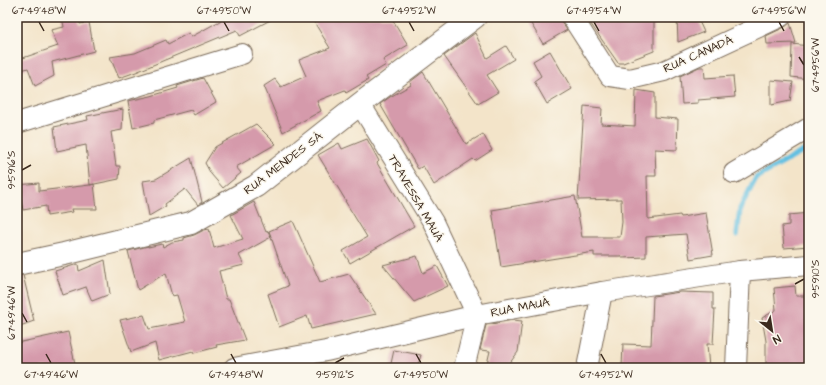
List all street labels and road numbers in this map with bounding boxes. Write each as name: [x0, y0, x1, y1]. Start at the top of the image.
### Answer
street label: RUA CANADÁ: [661, 31, 736, 77]
street label: RUA MENDES SÁ: [240, 128, 327, 199]
street label: TRAVESSA MAUÁ: [384, 151, 448, 245]
street label: RUA MAUÁ: [489, 293, 551, 322]

